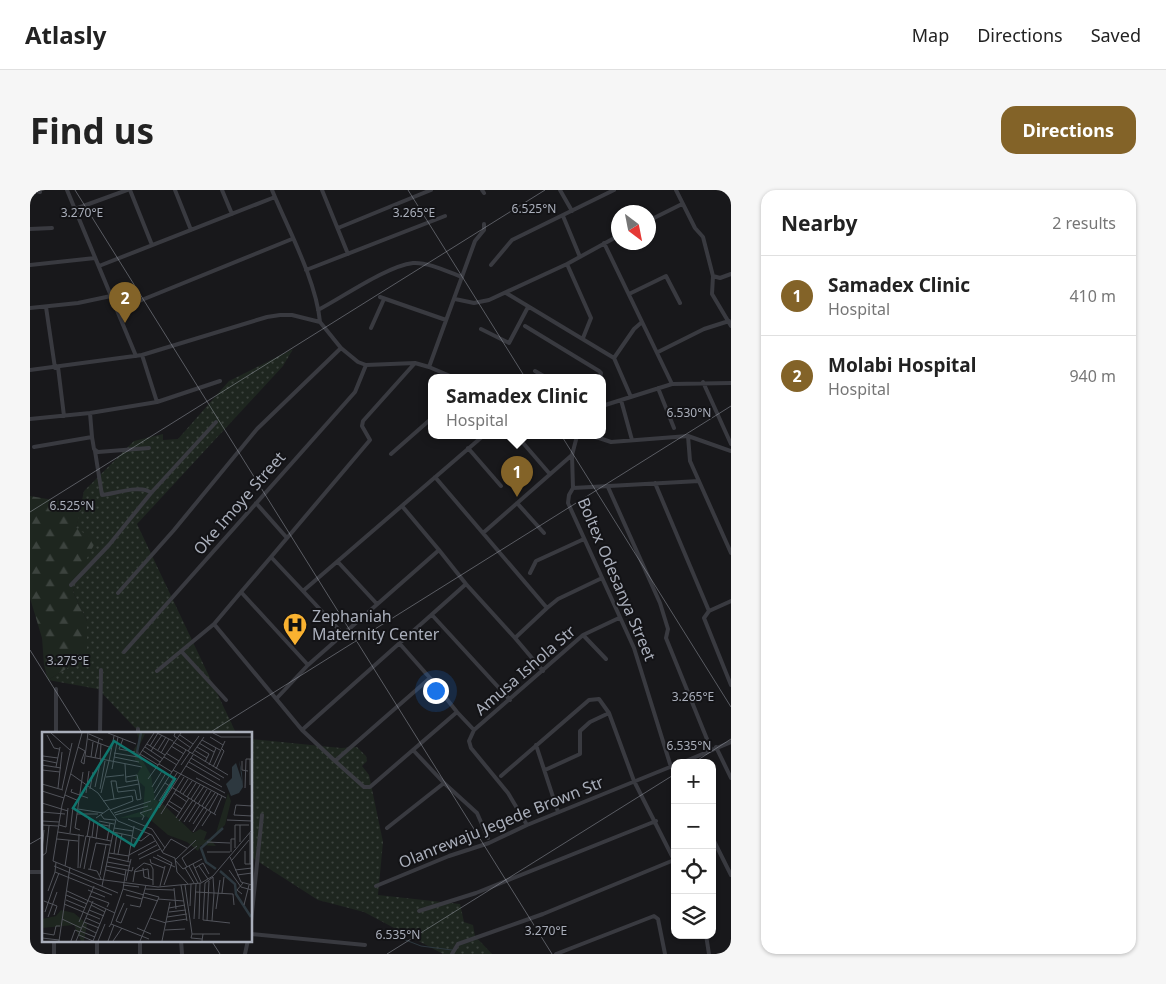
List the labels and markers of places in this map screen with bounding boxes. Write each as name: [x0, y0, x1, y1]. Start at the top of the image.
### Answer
pin: 2: [109, 282, 141, 323]
pin: 1: [501, 456, 533, 497]
place label: Zephaniah Maternity Center: [312, 605, 440, 645]
hospital icon: Zephaniah Maternity Center: [282, 612, 308, 646]

